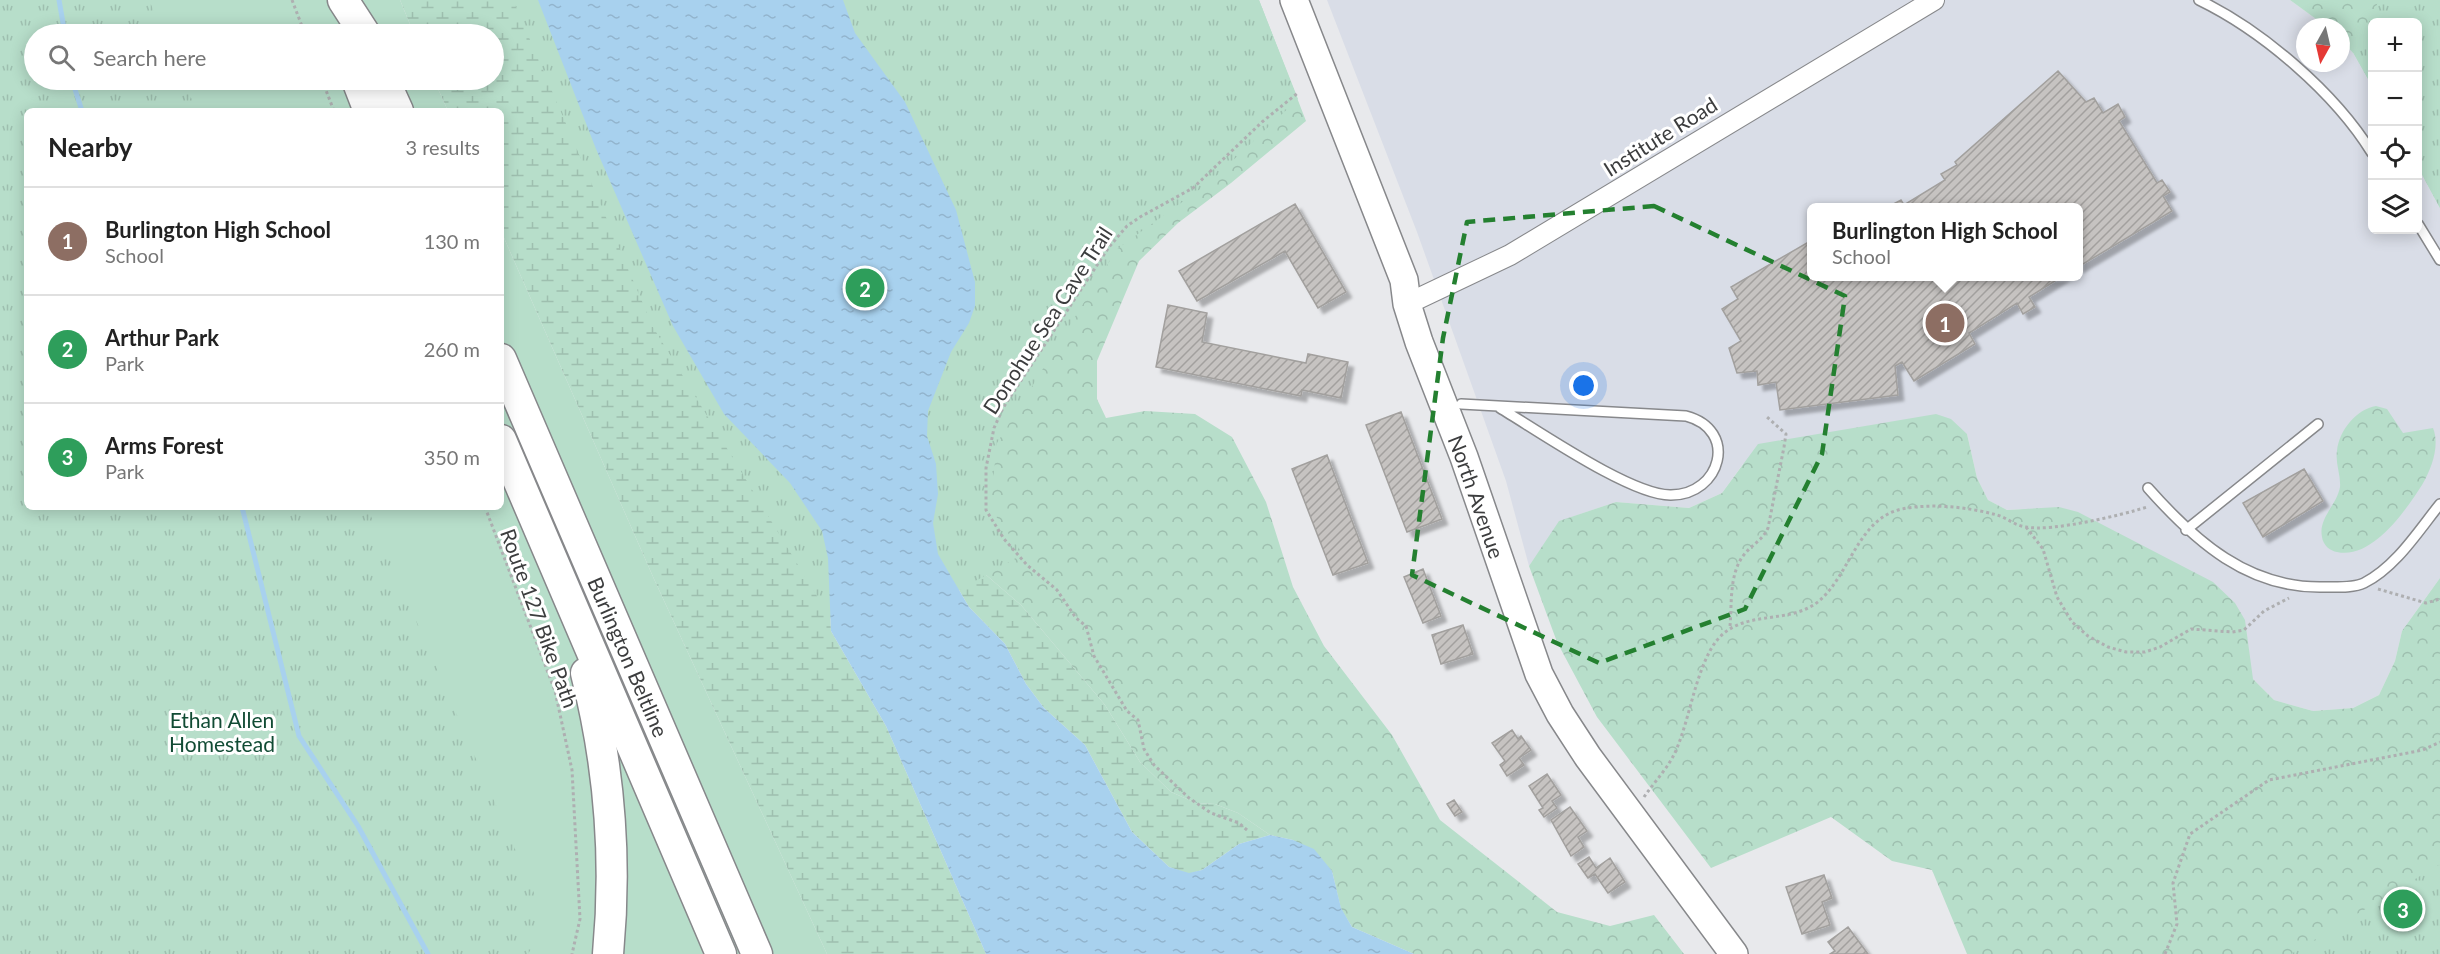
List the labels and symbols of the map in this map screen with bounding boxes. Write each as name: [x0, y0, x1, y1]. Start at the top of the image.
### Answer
north arrow: [2296, 18, 2350, 72]
street label: Institute Road: [1599, 91, 1721, 181]
street label: Donohue Sea Cave Trail: [977, 222, 1117, 418]
pin: 2: [846, 266, 884, 310]
pin: 1: [1926, 300, 1964, 346]
your location: [1569, 371, 1598, 400]
street label: North Avenue: [1444, 431, 1510, 561]
street label: Route 127 Bike Path: [496, 525, 584, 711]
street label: Burlington Beltline: [584, 573, 674, 740]
park label: Ethan Allen Homestead: [169, 707, 275, 756]
pin: 3: [2384, 886, 2422, 932]

